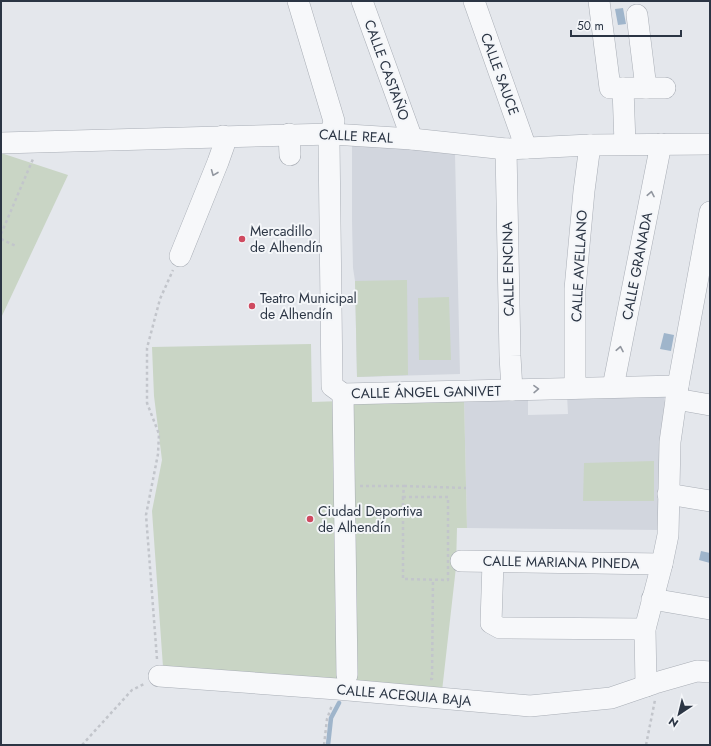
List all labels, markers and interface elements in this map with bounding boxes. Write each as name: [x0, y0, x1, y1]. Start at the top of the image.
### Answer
scale bar: [571, 12, 681, 38]
street label: CALLE CASTAÑO: [360, 17, 414, 123]
text: 50 m: [577, 17, 604, 35]
street label: CALLE SAUCE: [476, 30, 524, 118]
street label: CALLE REAL: [318, 124, 394, 148]
one-way arrow: [210, 170, 218, 177]
one-way arrow: [646, 191, 654, 197]
street label: CALLE AVELLANO: [566, 210, 592, 322]
street label: CALLE GRANADA: [617, 210, 657, 322]
place label: Mercadillo de Alhendín: [250, 221, 323, 257]
street label: CALLE ENCINA: [497, 221, 519, 317]
marker: Mercadillo de Alhendín: [237, 234, 247, 244]
place label: Teatro Municipal de Alhendín: [260, 288, 357, 324]
marker: Teatro Municipal de Alhendín: [247, 301, 257, 311]
one-way arrow: [616, 346, 624, 352]
street label: CALLE ÁNGEL GANIVET: [351, 381, 501, 403]
one-way arrow: [533, 385, 539, 393]
place label: Ciudad Deportiva de Alhendín: [318, 501, 423, 537]
marker: Ciudad Deportiva de Alhendín: [305, 514, 315, 524]
street label: CALLE MARIANA PINEDA: [483, 551, 640, 573]
street label: CALLE ACEQUIA BAJA: [336, 679, 473, 711]
north arrow: [659, 694, 699, 734]
text: N: [665, 713, 681, 731]

